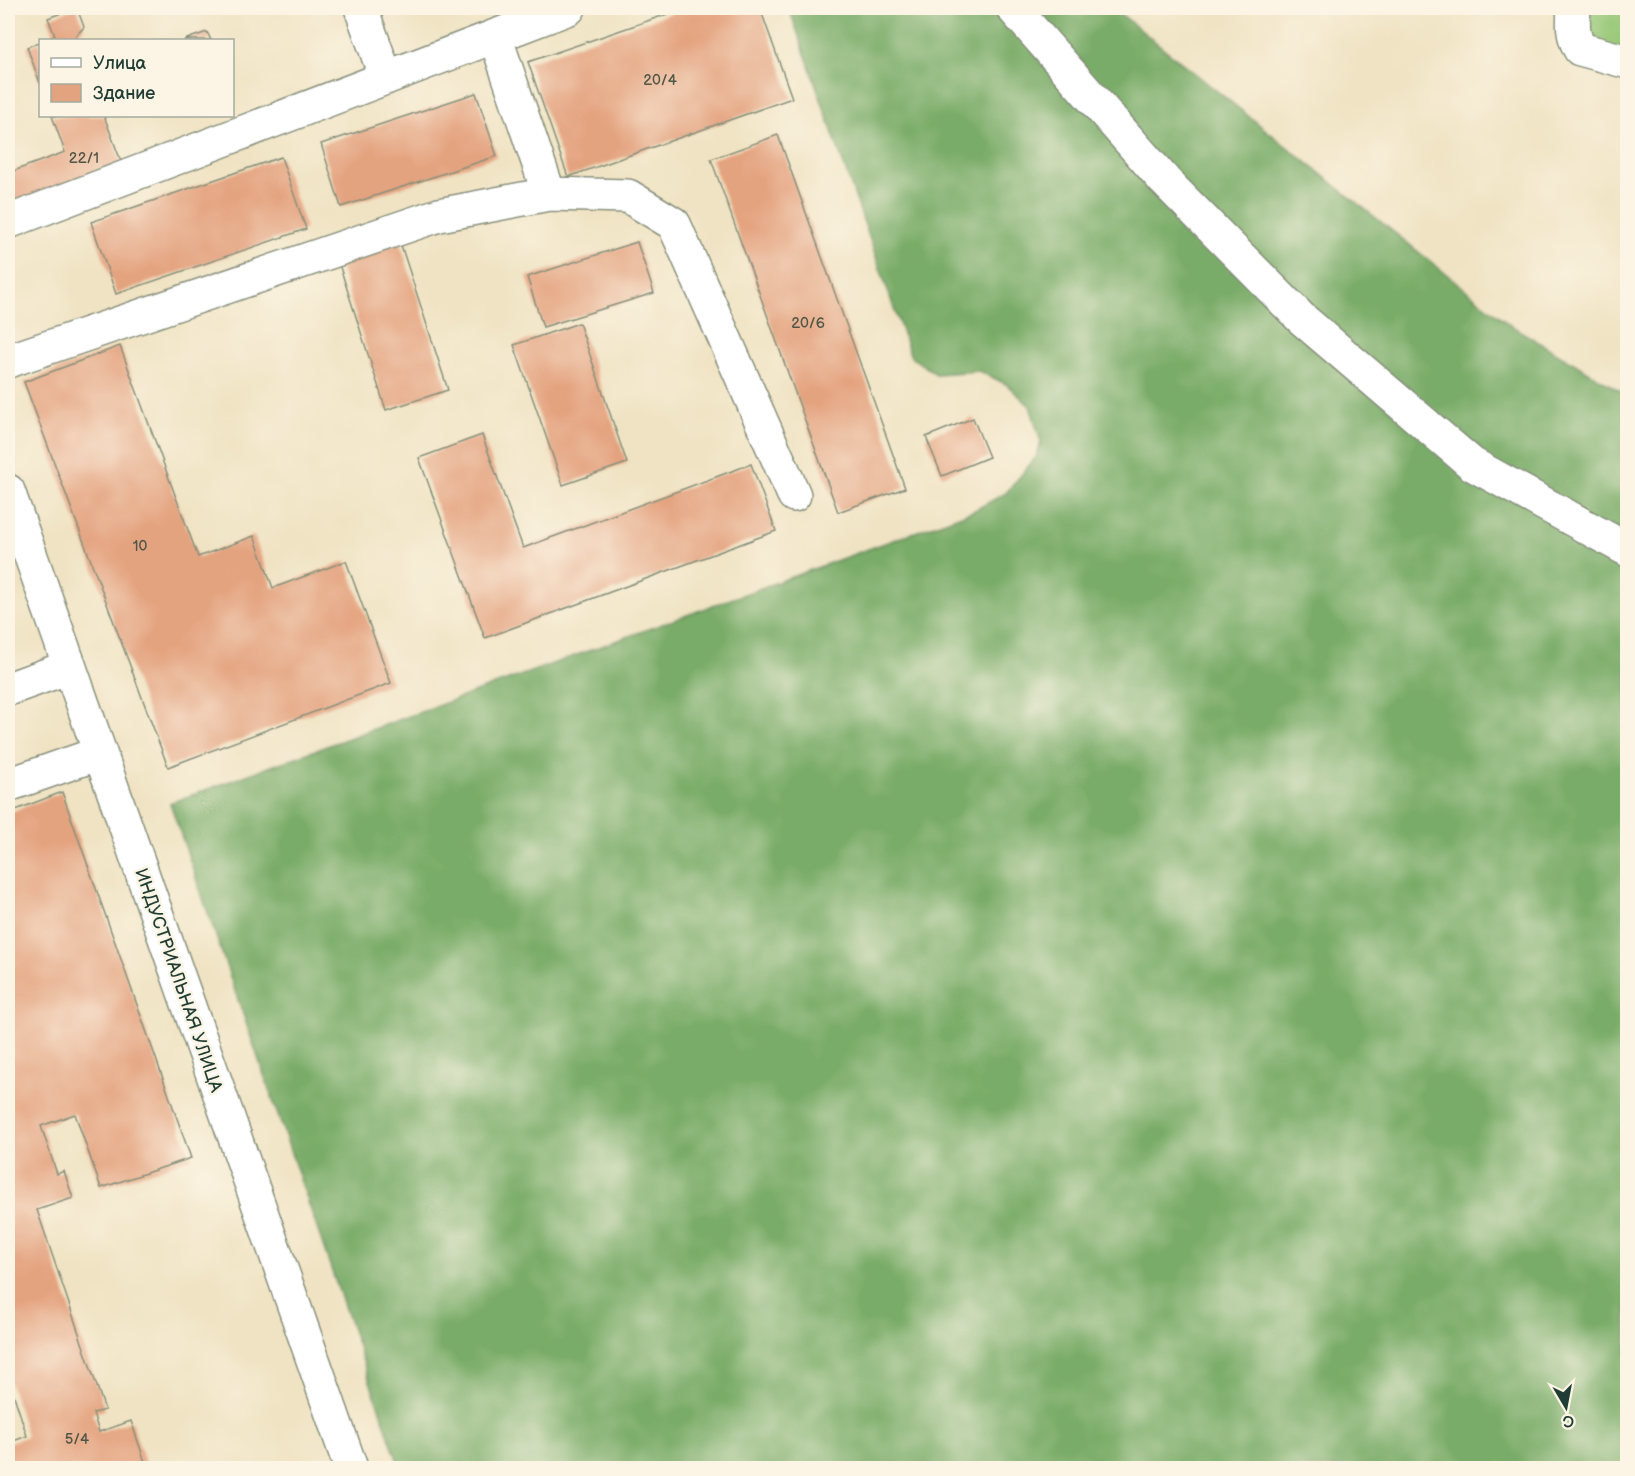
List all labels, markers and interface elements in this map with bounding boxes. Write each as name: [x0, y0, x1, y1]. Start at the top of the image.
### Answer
legend: [39, 39, 234, 117]
text: Улица: [93, 53, 147, 74]
house number: 20/4: [643, 71, 677, 90]
text: Здание: [93, 83, 155, 104]
house number: 22/1: [69, 149, 99, 168]
house number: 20/6: [791, 314, 825, 333]
house number: 10: [133, 537, 147, 556]
street label: ИНДУСТРИАЛЬНАЯ УЛИЦА: [130, 865, 227, 1095]
north arrow: [1536, 1377, 1596, 1437]
text: С: [1561, 1410, 1575, 1431]
house number: 5/4: [65, 1430, 89, 1449]

